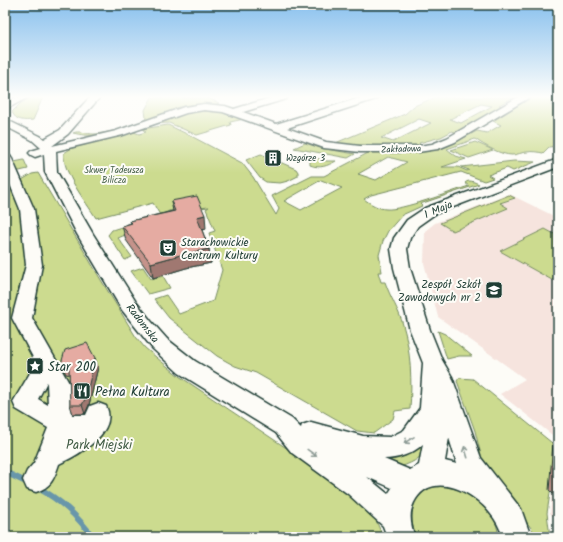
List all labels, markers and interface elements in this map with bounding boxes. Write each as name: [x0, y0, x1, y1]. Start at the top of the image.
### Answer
street label: Zakładowa: [381, 141, 421, 158]
building icon: Wzgórze 3: [263, 148, 283, 168]
place label: Wzgórze 3: [286, 151, 325, 166]
park label: Skwer Tadeusza Bilicza: [84, 163, 144, 188]
street label: 1 Maja: [421, 196, 456, 224]
place label: Starachowickie Centrum Kultury: [181, 234, 258, 265]
theatre icon: Starachowickie Centrum Kultury: [158, 238, 178, 258]
place label: Zespół Szkół Zawodowych nr 2: [398, 276, 482, 307]
school or university icon: Zespół Szkół Zawodowych nr 2: [484, 280, 504, 300]
street label: Radomska: [121, 300, 163, 347]
place icon: Star 200: [25, 356, 45, 376]
place label: Star 200: [48, 357, 97, 378]
restaurant icon: Pełna Kultura: [72, 381, 92, 401]
place label: Pełna Kultura: [95, 382, 170, 403]
park label: Park Miejski: [66, 435, 133, 456]
one-way arrow: [404, 436, 415, 444]
one-way arrow: [462, 445, 469, 458]
one-way arrow: [306, 449, 317, 457]

